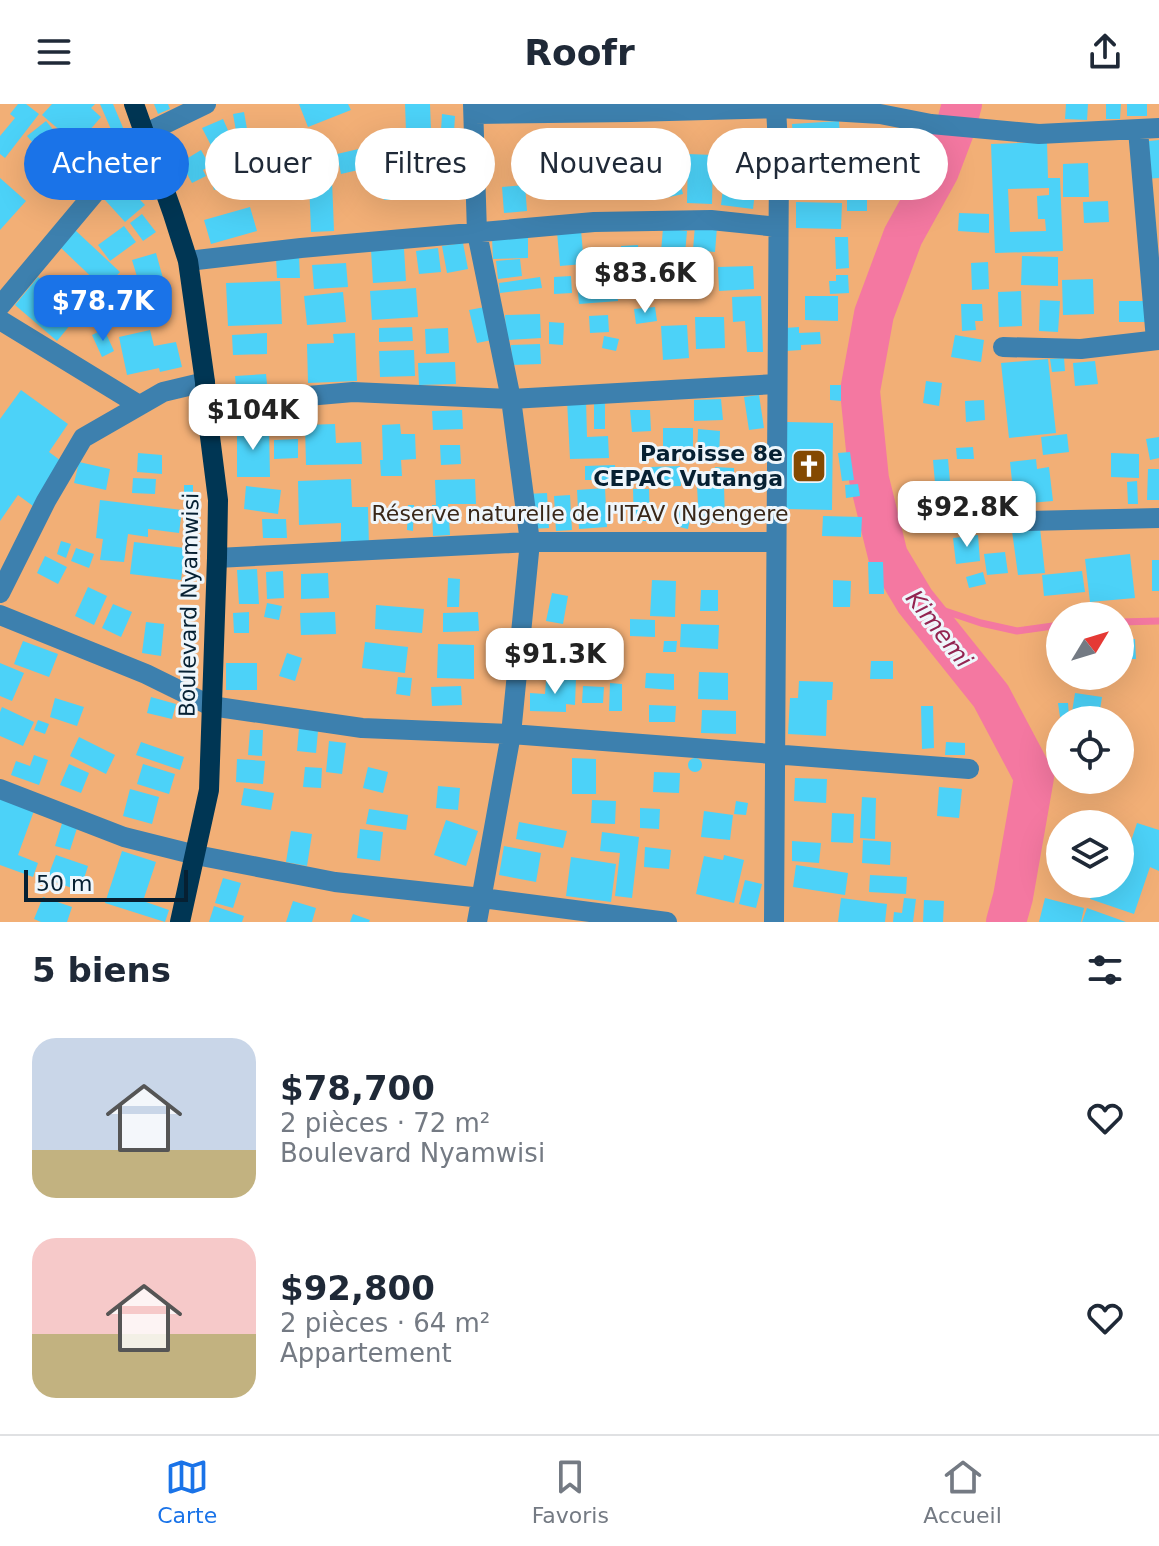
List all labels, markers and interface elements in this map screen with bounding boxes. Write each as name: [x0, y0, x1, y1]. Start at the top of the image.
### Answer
icon: menu: [32, 30, 76, 74]
icon: share: [1083, 30, 1127, 74]
text: Roofr: [524, 32, 635, 73]
chip: Acheter: [24, 128, 189, 200]
chip: Louer: [205, 128, 339, 200]
chip: Filtres: [355, 128, 495, 200]
chip: Nouveau: [511, 128, 691, 200]
chip: Appartement: [707, 128, 948, 200]
pin: $83.6K: [580, 247, 710, 315]
text: $83.6K: [594, 258, 696, 288]
pin: $78.7K: [38, 275, 168, 343]
text: $78.7K: [52, 286, 154, 316]
pin: $104K: [197, 384, 309, 452]
text: $104K: [207, 395, 299, 425]
place label: Paroisse 8e CEPAC Vutanga: [593, 441, 783, 491]
church icon: Paroisse 8e CEPAC Vutanga: [790, 447, 828, 485]
pin: $92.8K: [902, 481, 1032, 549]
text: $92.8K: [916, 492, 1018, 522]
street label: Boulevard Nyamwisi: [175, 493, 203, 717]
park label: Réserve naturelle de l'ITAV (Ngengere: [372, 501, 788, 526]
water label: Kimemi: [900, 585, 978, 674]
north arrow: [1046, 602, 1134, 690]
map controls: [1046, 602, 1134, 898]
pin: $91.3K: [490, 628, 620, 696]
text: $91.3K: [504, 639, 606, 669]
button: locate: [1046, 706, 1134, 794]
button: layers: [1046, 810, 1134, 898]
scale bar: [24, 866, 188, 902]
text: 50 m: [36, 871, 92, 896]
icon: filters: [1083, 948, 1127, 992]
text: 5 biens: [32, 950, 171, 990]
text: $78,700: [280, 1068, 435, 1108]
icon: home: [96, 1070, 192, 1166]
icon: heart: [1083, 1096, 1127, 1140]
text: 2 pièces · 72 m²: [280, 1108, 490, 1138]
text: Boulevard Nyamwisi: [280, 1138, 545, 1168]
text: $92,800: [280, 1268, 435, 1308]
icon: home: [96, 1270, 192, 1366]
icon: heart: [1083, 1296, 1127, 1340]
text: 2 pièces · 64 m²: [280, 1308, 490, 1338]
text: Appartement: [280, 1338, 452, 1368]
tab: Carte: [157, 1455, 217, 1528]
tab: Favoris: [532, 1455, 609, 1528]
tab: Accueil: [923, 1455, 1002, 1528]

